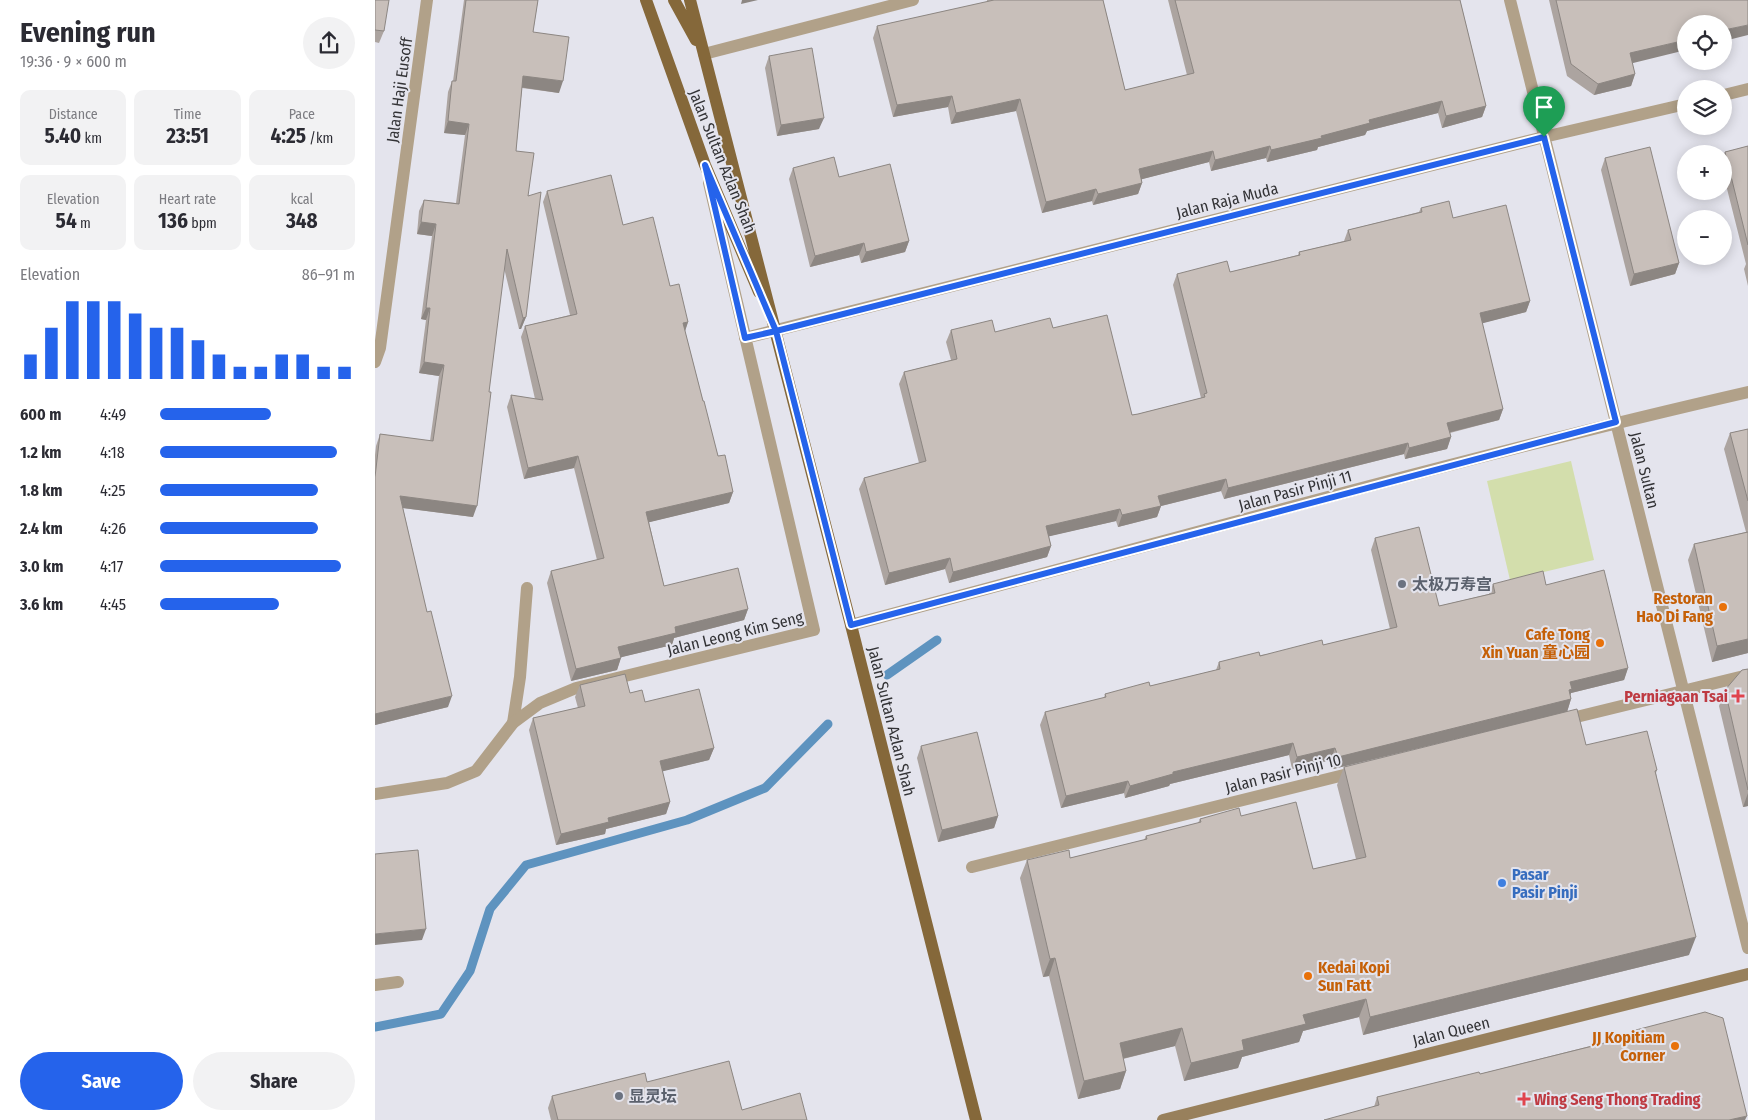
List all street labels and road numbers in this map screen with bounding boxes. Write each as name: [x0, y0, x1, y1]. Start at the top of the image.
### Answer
street label: Jalan Haji Eusoff: [383, 35, 416, 144]
street label: Jalan Sultan Azlan Shah: [685, 86, 760, 236]
street label: Jalan Raja Muda: [1174, 179, 1280, 222]
street label: Jalan Sultan: [1626, 430, 1663, 510]
street label: Jalan Pasir Pinji 11: [1236, 466, 1354, 515]
street label: Jalan Leong Kim Seng: [665, 607, 805, 660]
street label: Jalan Sultan Azlan Shah: [864, 644, 919, 798]
street label: Jalan Pasir Pinji 10: [1223, 750, 1343, 797]
street label: Jalan Queen: [1411, 1013, 1492, 1050]

